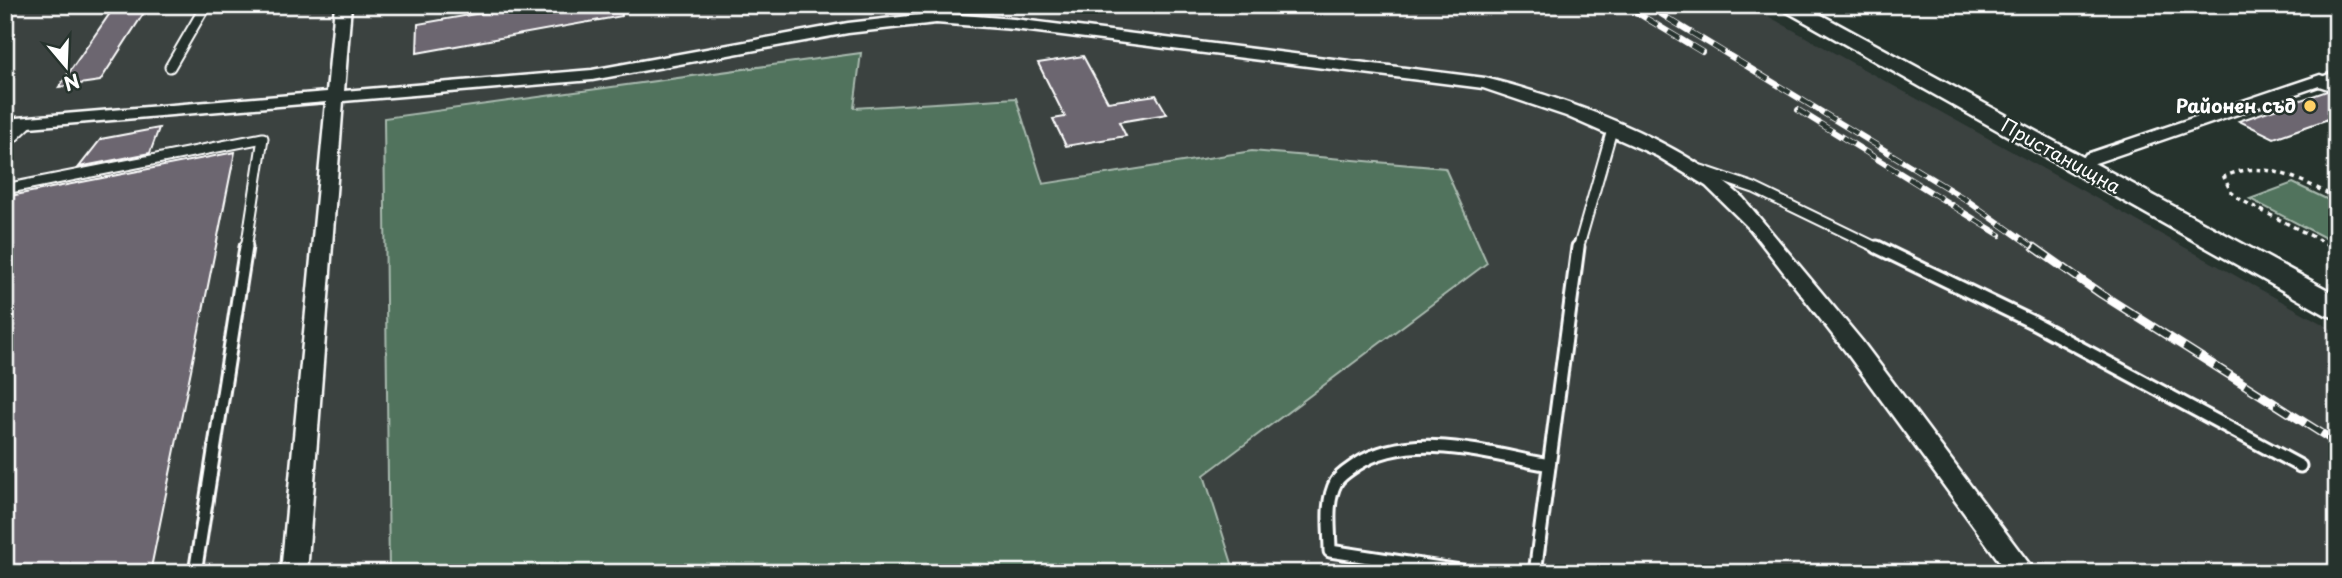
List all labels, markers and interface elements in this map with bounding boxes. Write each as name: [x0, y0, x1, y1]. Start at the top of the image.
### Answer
north arrow: [32, 32, 102, 102]
text: N: [60, 67, 84, 99]
place label: Районен съд: [2176, 91, 2296, 119]
marker: Районен съд: [2302, 98, 2318, 114]
street label: Пристанищна: [1997, 111, 2127, 200]

